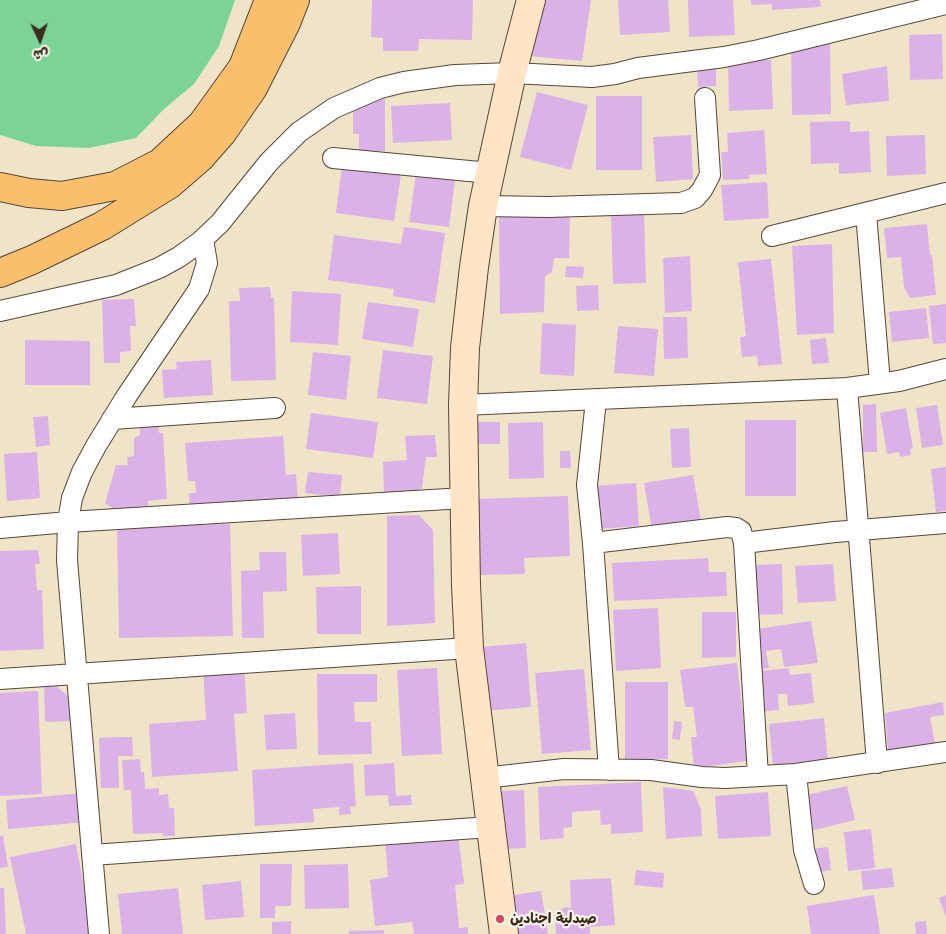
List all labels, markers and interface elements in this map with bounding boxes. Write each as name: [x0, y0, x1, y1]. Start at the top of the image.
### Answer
north arrow: [15, 15, 65, 65]
text: ش: [33, 45, 49, 66]
place label: صيدلية اجنادين: [510, 911, 597, 927]
marker: صيدلية اجنادين: [494, 913, 506, 925]

